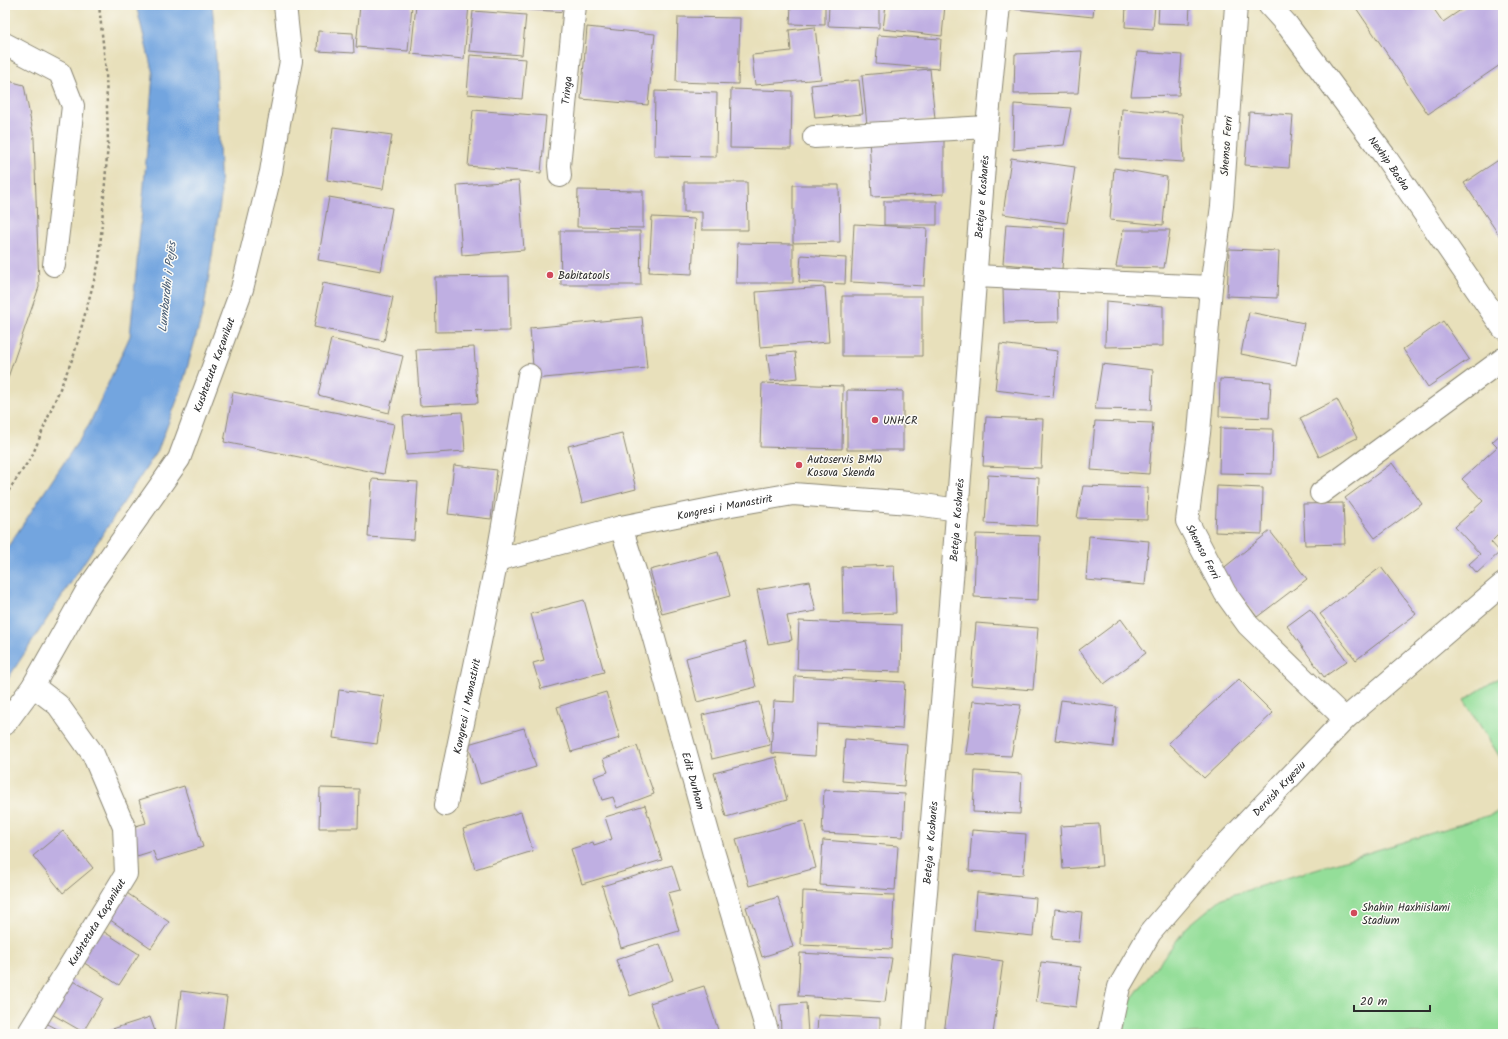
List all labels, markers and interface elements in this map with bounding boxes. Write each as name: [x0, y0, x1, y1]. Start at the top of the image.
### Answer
street label: Tringa: [557, 75, 578, 106]
street label: Shemso Ferri: [1216, 115, 1238, 177]
street label: Nexhip Basha: [1363, 133, 1414, 195]
street label: Beteja e Kosharës: [970, 154, 995, 239]
water label: Lumbardhi i Pejës: [153, 239, 182, 333]
place label: Babitatools: [558, 267, 610, 285]
marker: Babitatools: [545, 270, 555, 280]
street label: Kushtetuta Kaçanikut: [189, 314, 241, 415]
place label: UNHCR: [883, 412, 918, 430]
marker: UNHCR: [870, 415, 880, 425]
place label: Autoservis BMW Kosova Skenda: [807, 451, 883, 482]
marker: Autoservis BMW Kosova Skenda: [794, 460, 804, 470]
street label: Beteja e Kosharës: [945, 477, 970, 562]
street label: Kongresi i Manastirit: [675, 490, 775, 526]
street label: Shemso Ferri: [1180, 521, 1224, 583]
street label: Kongresi i Manastirit: [449, 656, 486, 756]
street label: Edit Durham: [676, 750, 709, 812]
street label: Dervish Kryeziu: [1249, 757, 1311, 821]
street label: Beteja e Kosharës: [919, 800, 944, 885]
street label: Kushtetuta Kaçanikut: [63, 875, 131, 970]
place label: Shahin Haxhiislami Stadium: [1362, 899, 1450, 930]
marker: Shahin Haxhiislami Stadium: [1349, 908, 1359, 918]
scale bar: [1354, 987, 1430, 1013]
text: 20 m: [1360, 992, 1388, 1011]

